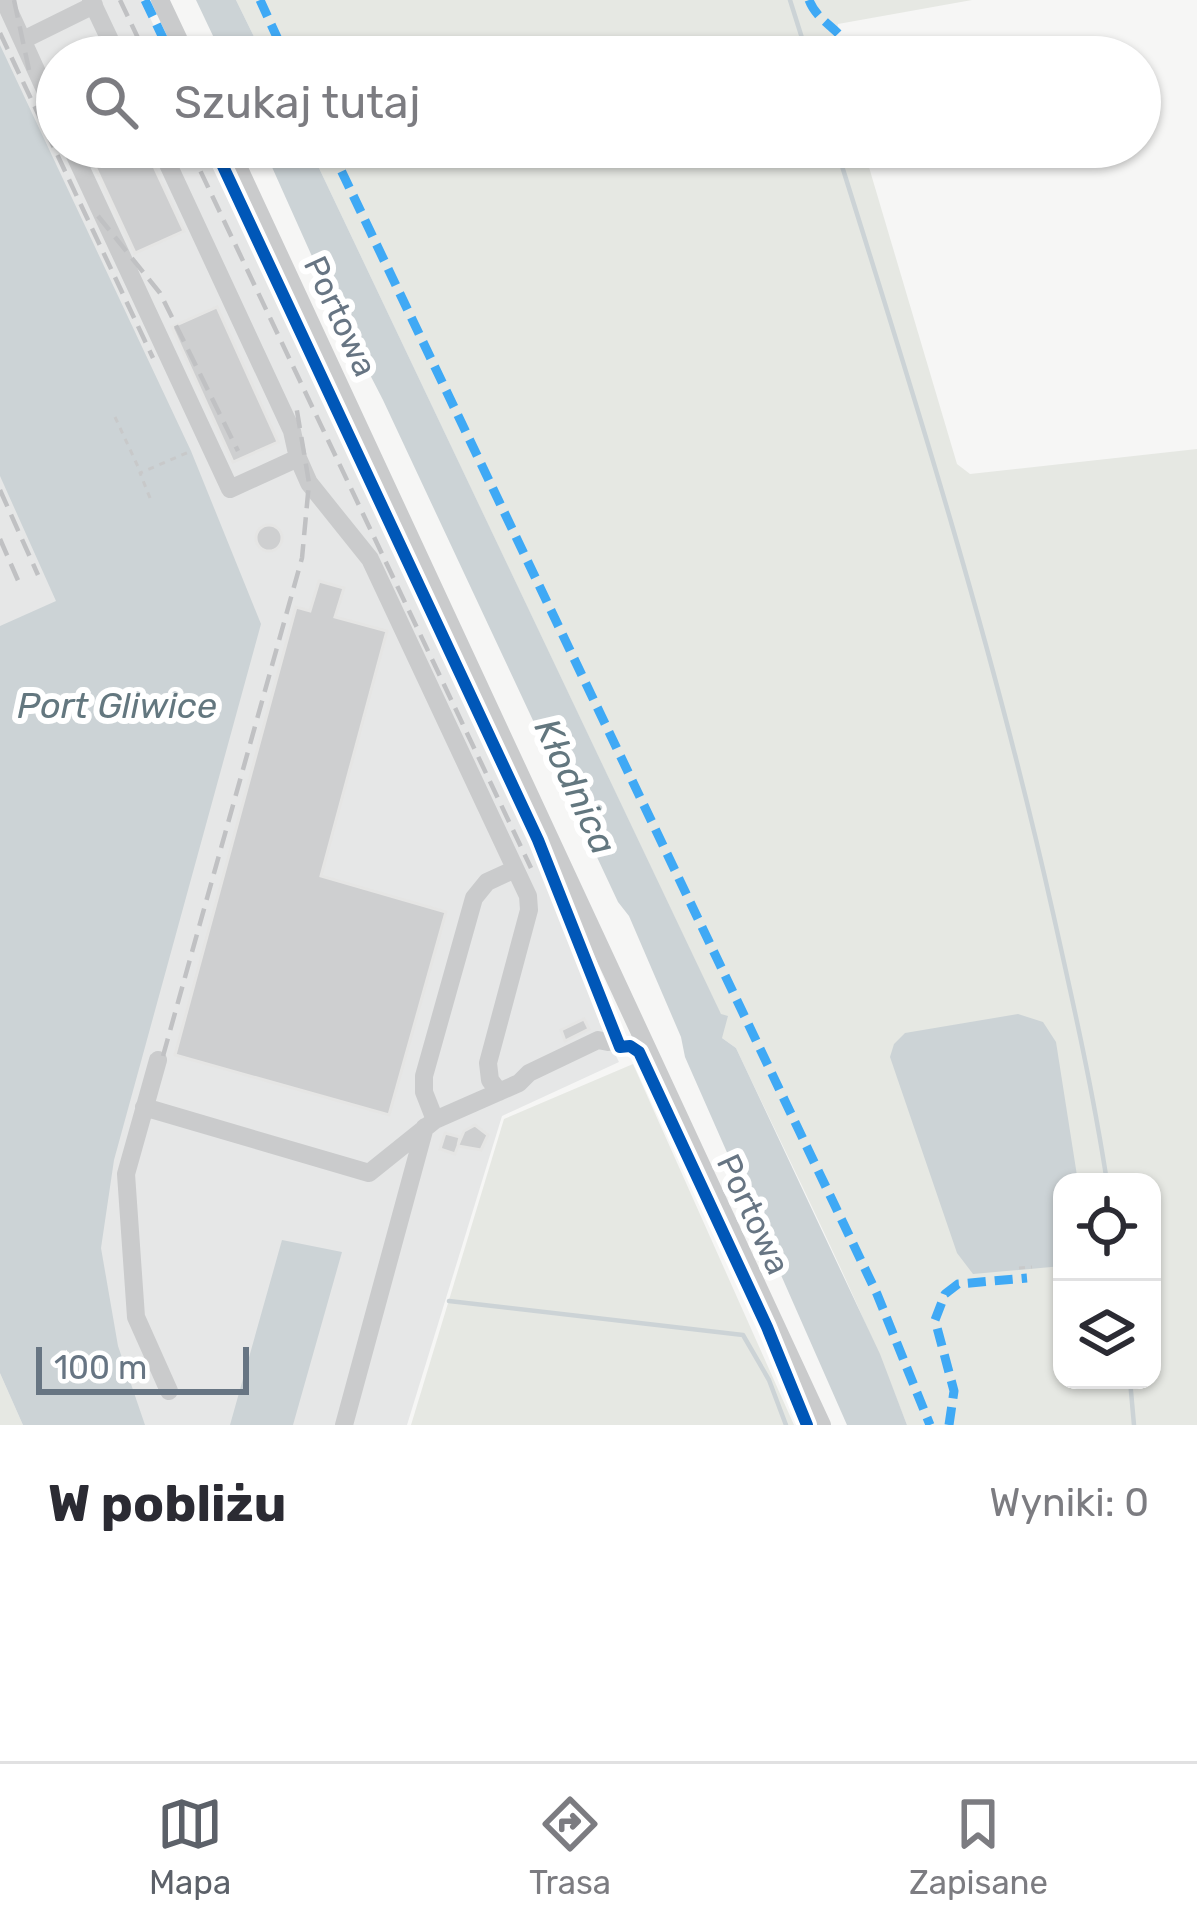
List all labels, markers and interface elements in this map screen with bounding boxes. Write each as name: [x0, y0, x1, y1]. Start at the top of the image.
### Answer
search box: [36, 36, 1161, 168]
icon: search: [78, 69, 144, 135]
text: Szukaj tutaj: [174, 76, 421, 129]
street label: Portowa: [296, 250, 385, 382]
water label: Port Gliwice: [17, 684, 217, 727]
water label: Kłodnica: [525, 712, 626, 861]
street label: Portowa: [709, 1148, 798, 1280]
map controls: [1053, 1173, 1161, 1389]
button: locate: [1053, 1173, 1161, 1281]
button: layers: [1053, 1281, 1161, 1389]
scale bar: [36, 1341, 249, 1394]
text: 100 m: [54, 1348, 147, 1387]
text: W pobliżu: [48, 1473, 286, 1534]
text: Wyniki: 0: [989, 1480, 1149, 1526]
tab: Mapa: [149, 1791, 231, 1902]
tab: Trasa: [529, 1791, 611, 1902]
tab: Zapisane: [909, 1791, 1048, 1902]

